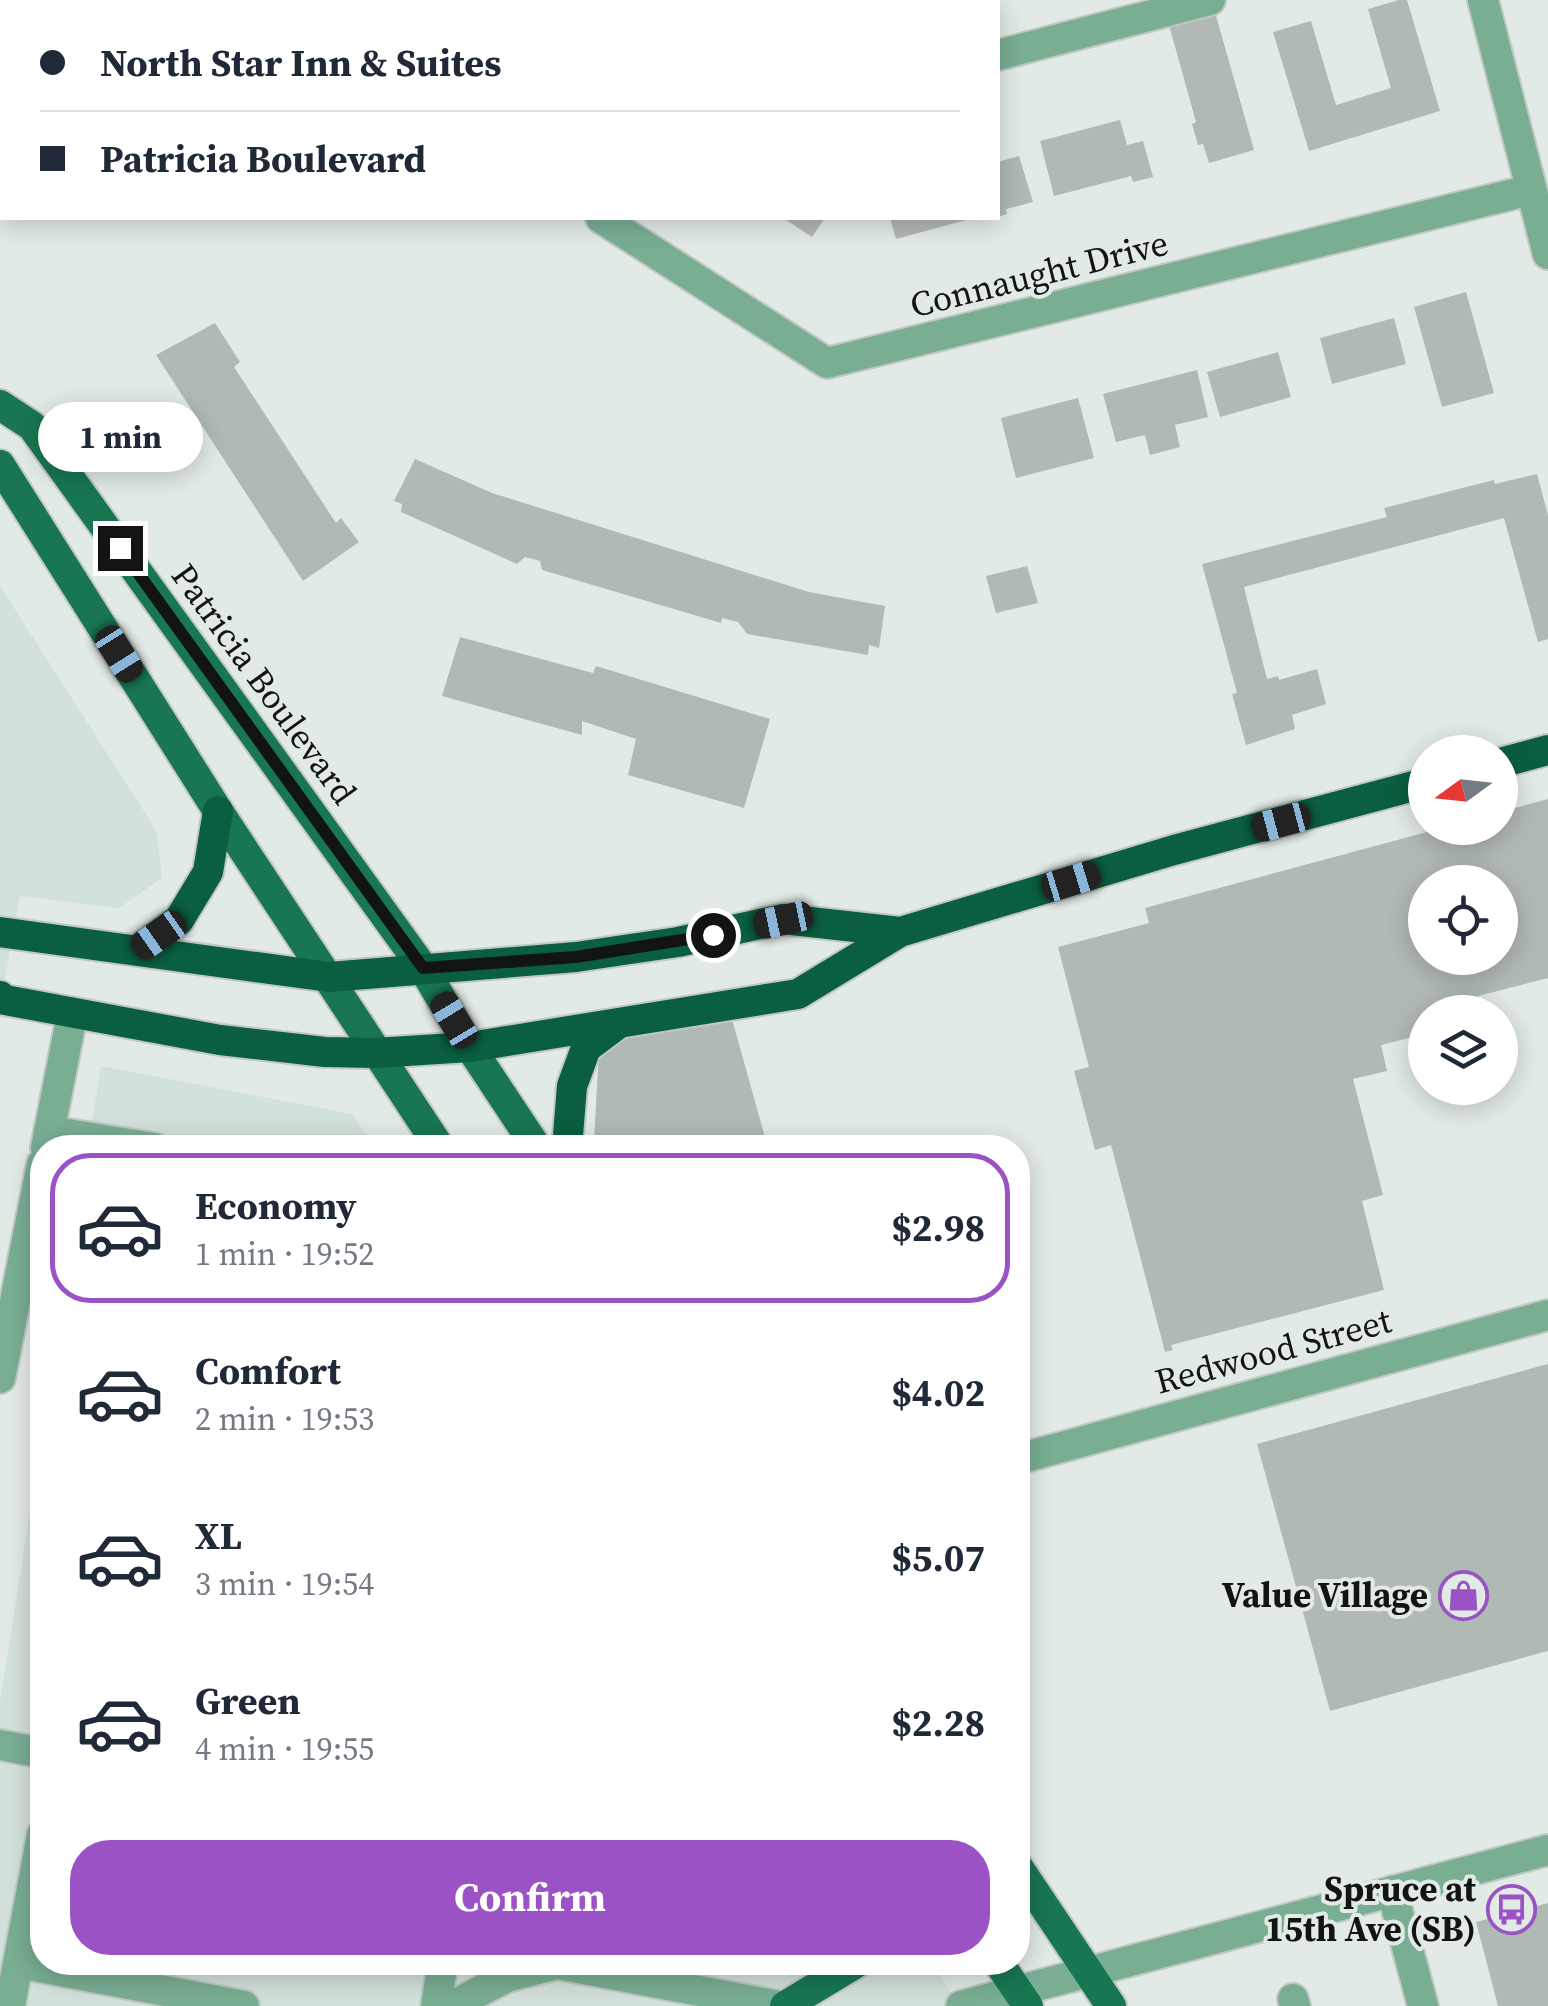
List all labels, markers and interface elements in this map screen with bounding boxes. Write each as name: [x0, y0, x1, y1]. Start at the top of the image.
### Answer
text: North Star Inn & Suites: [100, 37, 501, 89]
text: Patricia Boulevard: [100, 133, 426, 185]
street label: Connaught Drive: [905, 219, 1173, 329]
callout: 1 min: [38, 403, 202, 473]
text: 1 min: [79, 415, 162, 459]
route end: [98, 526, 143, 571]
street label: Patricia Boulevard: [160, 554, 368, 814]
car: [90, 621, 148, 687]
north arrow: [1408, 735, 1518, 845]
map controls: [1408, 735, 1518, 1105]
car: [1248, 800, 1314, 844]
car: [1038, 858, 1104, 904]
button: locate: [1408, 865, 1518, 975]
car: [751, 899, 815, 941]
car: [126, 906, 192, 964]
route start: [691, 913, 736, 958]
car: [426, 987, 482, 1053]
button: layers: [1408, 995, 1518, 1105]
text: Economy: [195, 1180, 357, 1232]
icon: car: [75, 1183, 165, 1273]
text: $2.98: [891, 1202, 985, 1254]
text: 1 min · 19:52: [195, 1232, 374, 1276]
street label: Redwood Street: [1150, 1296, 1397, 1406]
text: Comfort: [195, 1345, 341, 1397]
icon: car: [75, 1348, 165, 1438]
text: $4.02: [891, 1367, 985, 1419]
text: 2 min · 19:53: [195, 1397, 374, 1441]
text: XL: [195, 1510, 242, 1562]
icon: car: [75, 1513, 165, 1603]
text: $5.07: [891, 1532, 985, 1584]
text: 3 min · 19:54: [195, 1562, 374, 1606]
shop icon: Value Village: [1437, 1569, 1489, 1621]
place label: Value Village: [1222, 1571, 1428, 1619]
text: Green: [195, 1675, 301, 1727]
icon: car: [75, 1678, 165, 1768]
text: $2.28: [891, 1697, 985, 1749]
text: 4 min · 19:55: [195, 1727, 374, 1771]
button: Confirm: [70, 1840, 990, 1955]
place label: Spruce at 15th Ave (SB): [1265, 1865, 1476, 1953]
bus stop icon: Spruce at 15th Ave (SB): [1485, 1883, 1537, 1935]

